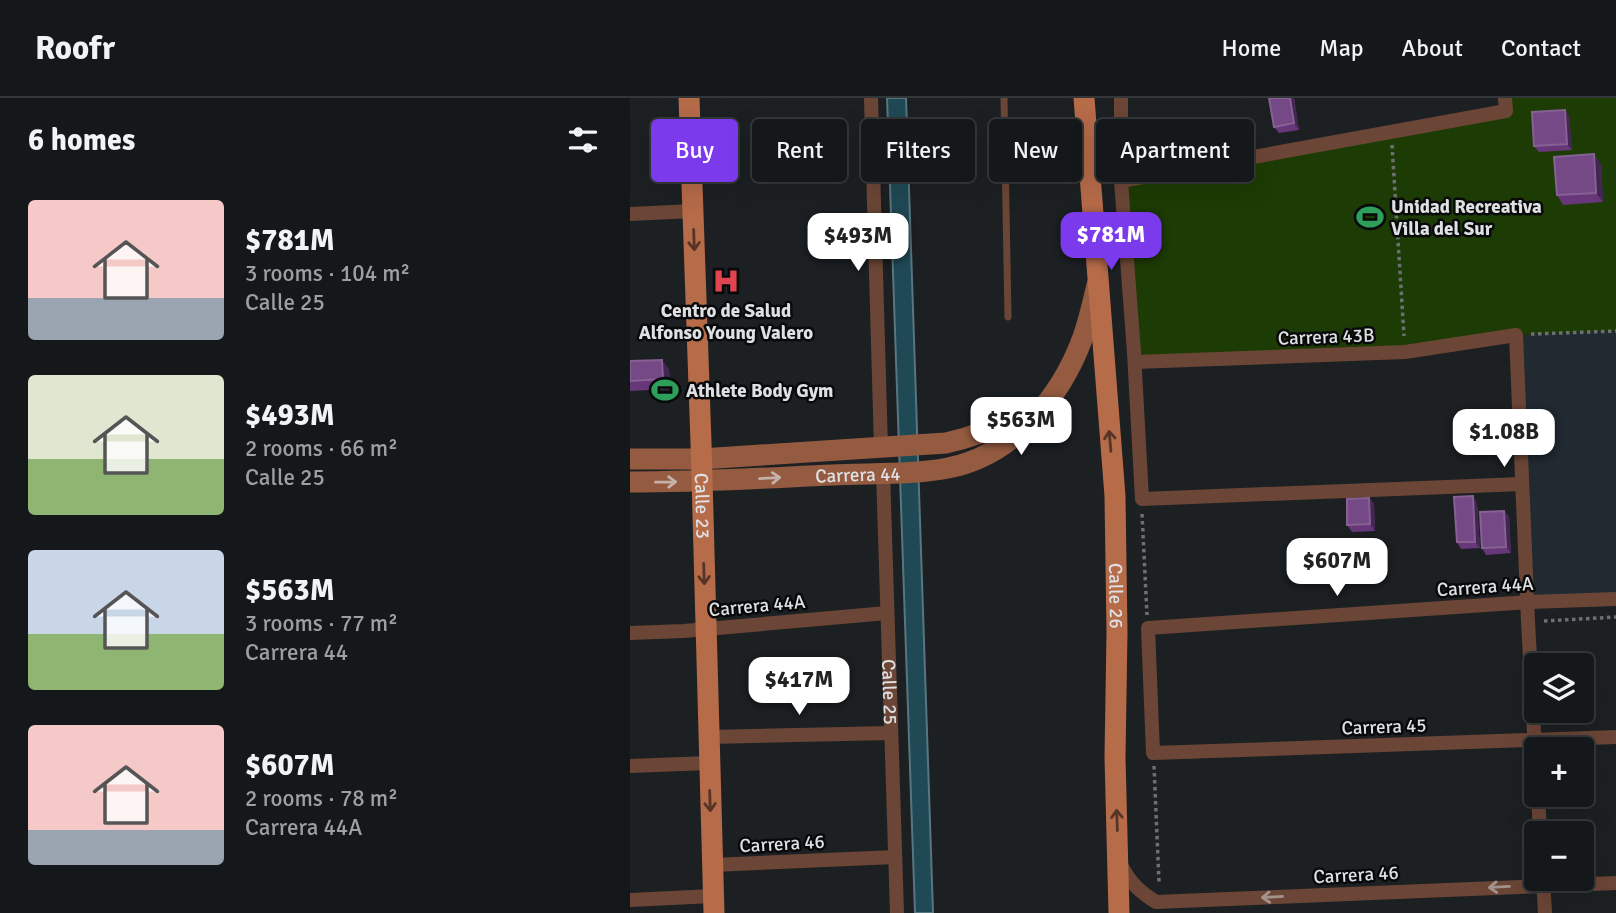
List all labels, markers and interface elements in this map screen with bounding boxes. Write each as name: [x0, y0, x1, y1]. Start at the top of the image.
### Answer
text: Roofr: [35, 28, 115, 69]
text: Home: [1221, 33, 1281, 63]
text: Map: [1319, 33, 1364, 63]
text: About: [1402, 33, 1463, 63]
text: Contact: [1501, 33, 1581, 63]
chip: Buy: [651, 119, 738, 182]
chip: Rent: [752, 119, 847, 182]
chip: Filters: [861, 119, 975, 182]
chip: New: [989, 119, 1082, 182]
chip: Apartment: [1096, 119, 1254, 182]
icon: filters: [564, 121, 602, 159]
text: 6 homes: [28, 122, 135, 159]
place label: Unidad Recreativa Villa del Sur: [1391, 195, 1542, 241]
sports icon: Unidad Recreativa Villa del Sur: [1355, 202, 1385, 232]
pin: $781M: [1062, 212, 1160, 272]
pin: $493M: [809, 214, 907, 273]
text: $781M: [1077, 220, 1145, 249]
text: $493M: [824, 221, 892, 250]
text: $781M: [245, 222, 335, 259]
icon: home: [84, 228, 168, 312]
one-way arrow: [687, 228, 701, 251]
text: 3 rooms · 104 m²: [245, 259, 410, 288]
hospital icon: Centro de Salud Alfonso Young Valero: [711, 266, 741, 296]
text: Calle 25: [245, 288, 325, 317]
place label: Centro de Salud Alfonso Young Valero: [639, 299, 813, 345]
street label: Carrera 43B: [1277, 323, 1375, 351]
sports icon: Athlete Body Gym: [650, 375, 680, 405]
place label: Athlete Body Gym: [686, 379, 833, 403]
text: $493M: [245, 397, 335, 434]
pin: $563M: [972, 398, 1070, 457]
icon: home: [84, 403, 168, 487]
text: $563M: [987, 405, 1055, 434]
pin: $1.08B: [1447, 410, 1561, 469]
text: $1.08B: [1469, 417, 1539, 446]
one-way arrow: [1103, 430, 1116, 453]
text: 2 rooms · 66 m²: [245, 434, 398, 463]
street label: Carrera 44: [815, 462, 901, 489]
text: Calle 25: [245, 463, 325, 492]
one-way arrow: [758, 471, 781, 484]
street label: Calle 23: [689, 472, 715, 539]
one-way arrow: [654, 475, 677, 489]
pin: $607M: [1288, 538, 1386, 598]
text: $607M: [1303, 546, 1371, 575]
one-way arrow: [698, 562, 711, 585]
street label: Calle 26: [1103, 563, 1128, 629]
text: $563M: [245, 572, 335, 609]
street label: Carrera 44A: [1436, 572, 1535, 602]
icon: home: [84, 578, 168, 662]
street label: Carrera 44A: [708, 590, 807, 622]
text: 3 rooms · 77 m²: [245, 609, 398, 638]
text: Carrera 44: [245, 638, 348, 667]
map controls: [1524, 653, 1594, 891]
button: layers: [1524, 653, 1594, 723]
pin: $417M: [750, 658, 848, 717]
street label: Calle 25: [876, 659, 902, 725]
text: $417M: [765, 665, 833, 694]
street label: Carrera 45: [1341, 714, 1427, 740]
button: +: [1524, 737, 1594, 807]
text: $607M: [245, 747, 335, 784]
icon: home: [84, 753, 168, 837]
text: 2 rooms · 78 m²: [245, 784, 398, 813]
one-way arrow: [704, 790, 717, 813]
one-way arrow: [1111, 809, 1124, 832]
text: Carrera 44A: [245, 813, 362, 842]
button: −: [1524, 821, 1594, 891]
street label: Carrera 46: [739, 830, 825, 858]
street label: Carrera 46: [1313, 861, 1399, 889]
one-way arrow: [1488, 881, 1511, 894]
one-way arrow: [1260, 891, 1283, 904]

